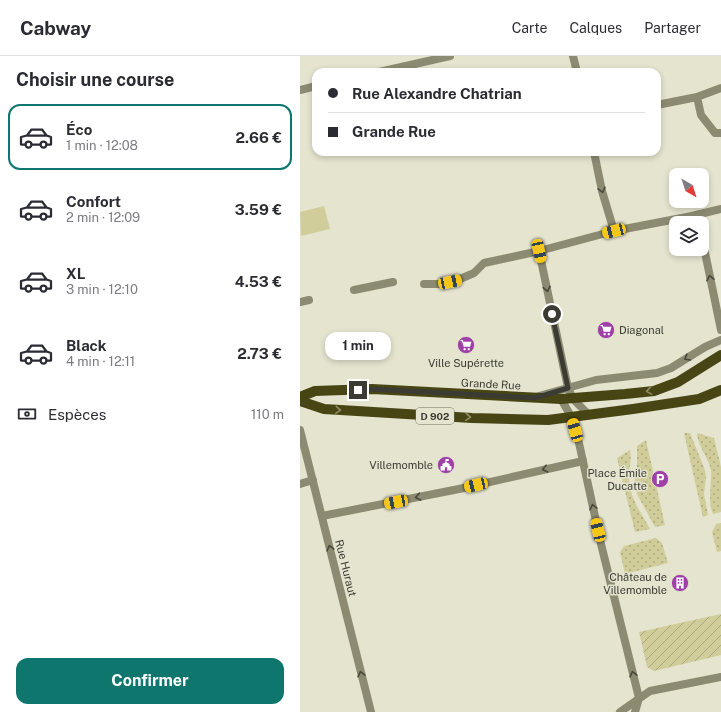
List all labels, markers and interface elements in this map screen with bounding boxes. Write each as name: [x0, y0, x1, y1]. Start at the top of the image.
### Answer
text: Cabway: [20, 17, 91, 39]
text: Carte: [512, 20, 548, 36]
text: Calques: [570, 20, 622, 36]
text: Partager: [644, 20, 701, 36]
text: Choisir une course: [16, 69, 174, 90]
text: Rue Alexandre Chatrian: [352, 85, 522, 102]
icon: car: [18, 119, 54, 155]
text: Éco: [66, 121, 92, 138]
text: Grande Rue: [352, 123, 436, 140]
text: 2.66 €: [236, 129, 282, 146]
text: 1 min · 12:08: [66, 138, 138, 153]
north arrow: [669, 168, 709, 208]
map controls: [669, 168, 709, 256]
one-way arrow: [597, 186, 606, 193]
icon: car: [18, 191, 54, 227]
text: Confort: [66, 193, 121, 210]
text: 3.59 €: [235, 201, 282, 218]
text: 2 min · 12:09: [66, 210, 140, 225]
button: layers: [669, 216, 709, 256]
car: [601, 222, 627, 240]
car: [531, 238, 547, 264]
icon: car: [18, 263, 54, 299]
text: XL: [66, 265, 85, 282]
text: 4.53 €: [235, 273, 282, 290]
car: [437, 274, 463, 290]
one-way arrow: [707, 275, 715, 281]
text: 3 min · 12:10: [66, 282, 138, 297]
one-way arrow: [542, 286, 551, 293]
route start: [543, 305, 561, 323]
supermarket icon: Diagonal: [596, 320, 616, 340]
place label: Diagonal: [619, 324, 664, 336]
callout: 1 min: [325, 332, 391, 360]
icon: car: [18, 335, 54, 371]
supermarket icon: Ville Supérette: [456, 335, 476, 355]
text: Black: [66, 337, 106, 354]
text: 1 min: [342, 338, 374, 353]
text: 2.73 €: [237, 345, 282, 362]
text: 4 min · 12:11: [66, 354, 135, 369]
one-way arrow: [684, 354, 691, 361]
place label: Ville Supérette: [428, 357, 504, 369]
street label: Grande Rue: [461, 376, 521, 392]
route end: [349, 381, 367, 399]
one-way arrow: [646, 386, 652, 395]
icon: cash: [16, 403, 38, 425]
one-way arrow: [335, 405, 341, 414]
text: Espèces: [48, 406, 106, 423]
text: 110 m: [251, 407, 284, 422]
road number: D 902: [416, 408, 454, 424]
one-way arrow: [465, 413, 471, 422]
car: [566, 417, 584, 443]
public building icon: Villemomble: [436, 455, 456, 475]
place label: Villemomble: [369, 459, 433, 471]
one-way arrow: [541, 465, 548, 473]
place label: Place Émile Ducatte: [588, 466, 647, 492]
parking icon: Place Émile Ducatte: [650, 469, 670, 489]
car: [463, 476, 489, 494]
one-way arrow: [414, 493, 421, 501]
car: [383, 494, 409, 510]
one-way arrow: [589, 504, 598, 511]
car: [589, 517, 607, 543]
street label: Rue Huraut: [333, 538, 359, 598]
one-way arrow: [326, 545, 334, 551]
place label: Château de Villemomble: [603, 571, 667, 596]
building icon: Château de Villemomble: [670, 573, 690, 593]
button: Confirmer: [16, 658, 284, 704]
one-way arrow: [358, 671, 366, 677]
one-way arrow: [629, 671, 638, 678]

